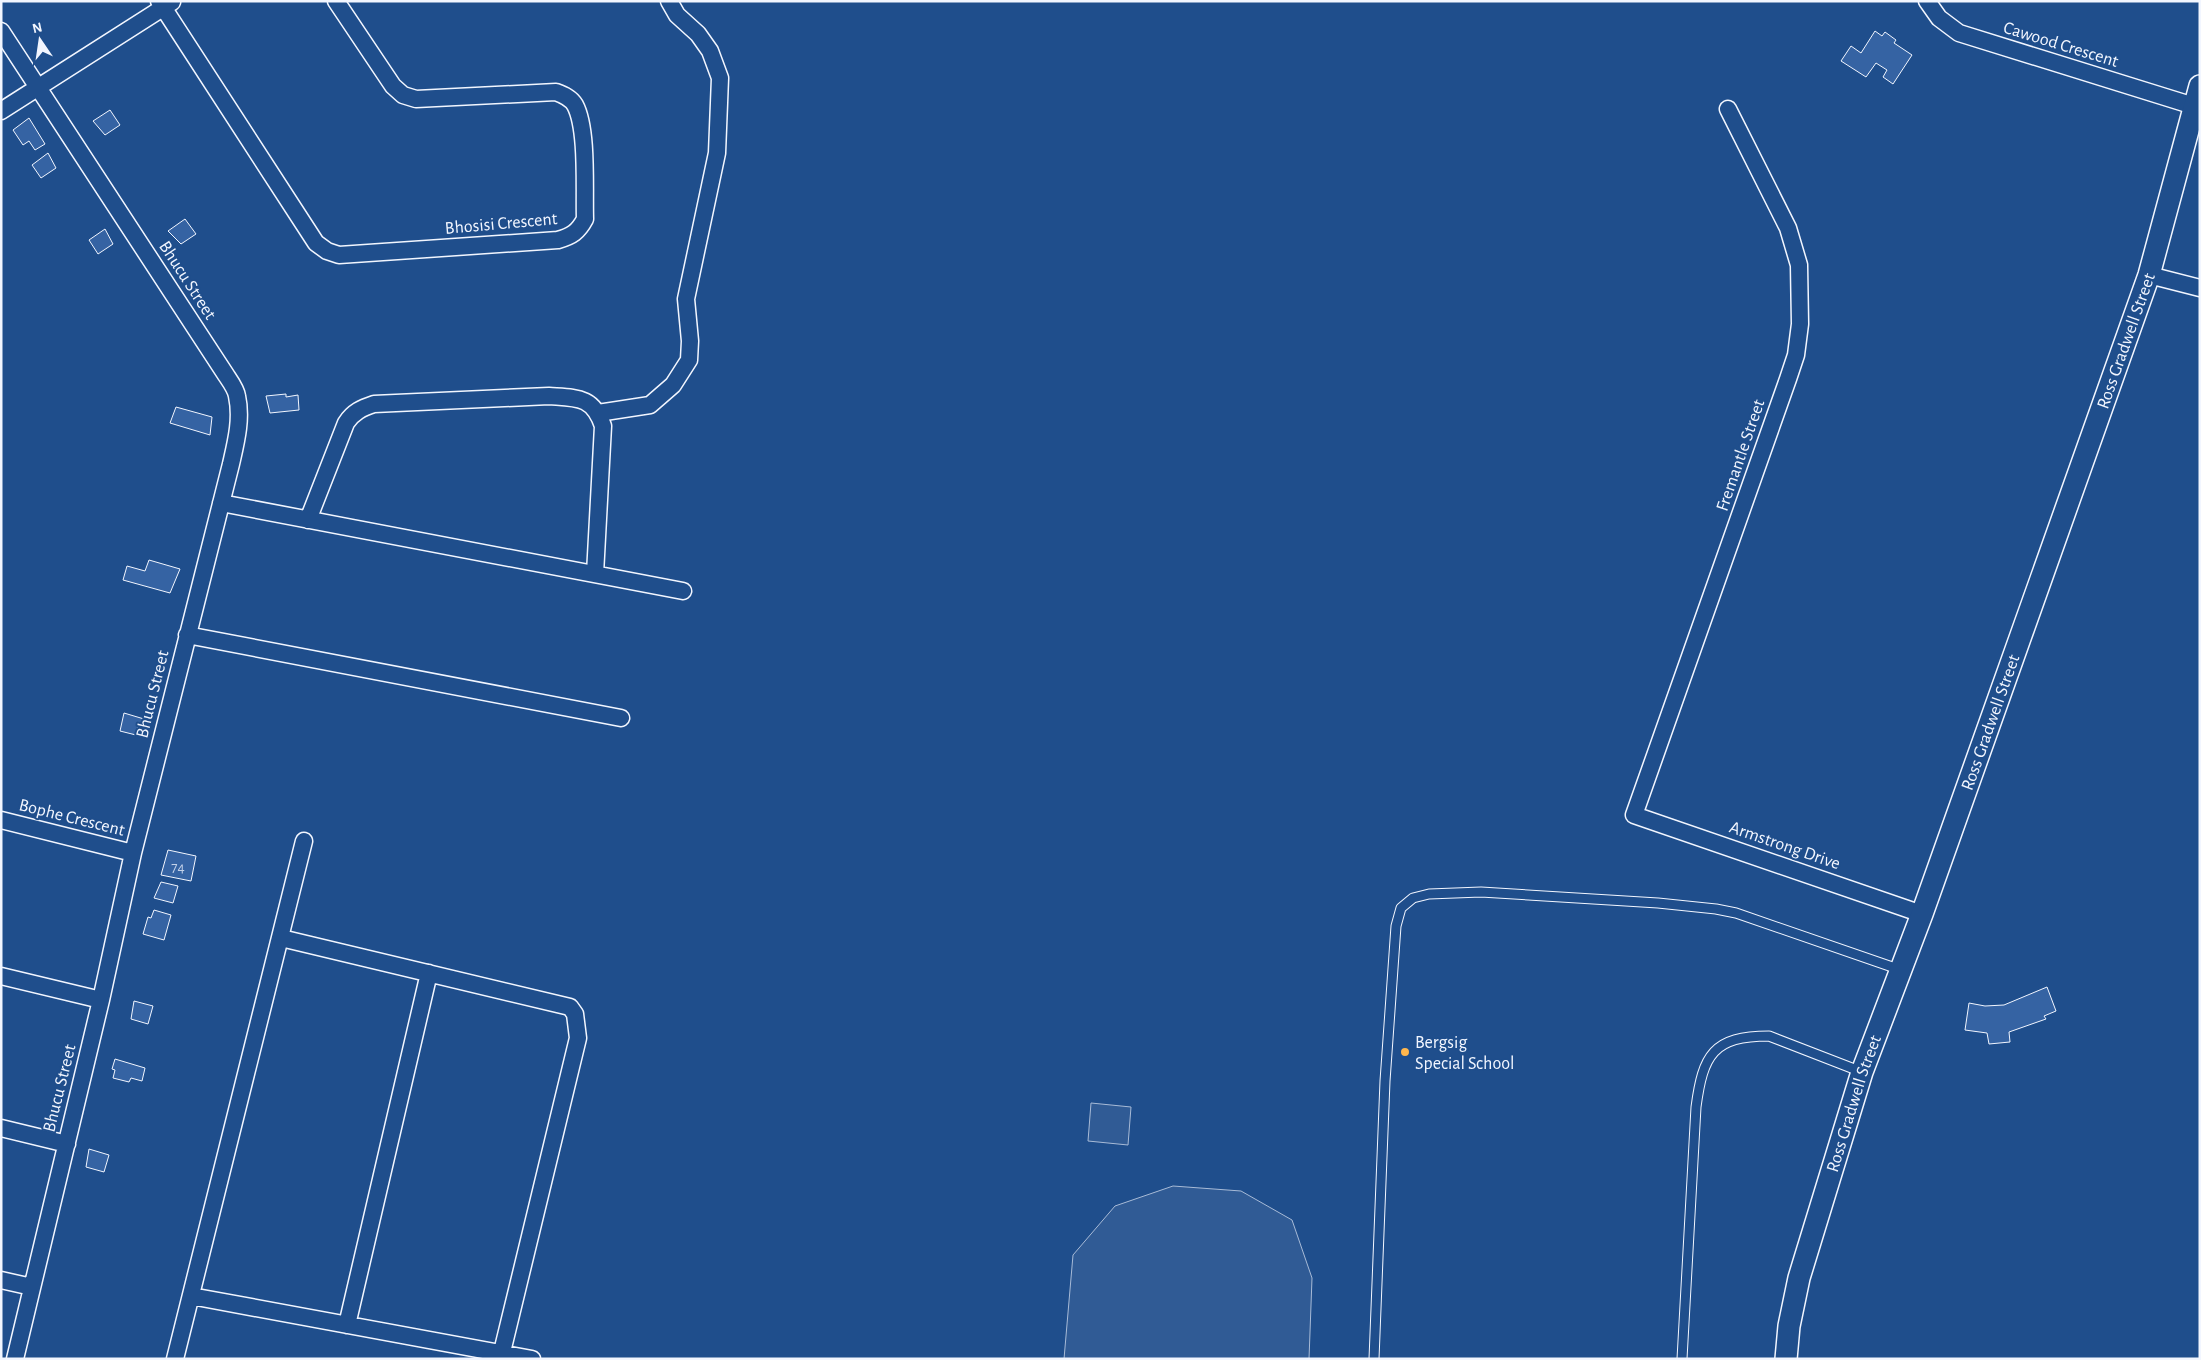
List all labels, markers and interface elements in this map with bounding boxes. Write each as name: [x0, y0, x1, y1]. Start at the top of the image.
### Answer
north arrow: [15, 15, 65, 65]
street label: Cawood Crescent: [2001, 19, 2121, 71]
text: N: [31, 20, 44, 36]
street label: Bhosisi Crescent: [444, 210, 558, 238]
street label: Bhucu Street: [155, 238, 219, 323]
street label: Ross Gradwell Street: [2094, 271, 2159, 411]
street label: Fremantle Street: [1713, 397, 1769, 514]
street label: Bhucu Street: [133, 648, 173, 740]
street label: Ross Gradwell Street: [1959, 652, 2023, 793]
street label: Bophe Crescent: [17, 796, 127, 840]
street label: Armstrong Drive: [1727, 819, 1842, 873]
house number: 74: [171, 860, 185, 875]
street label: Ross Gradwell Street: [1824, 1033, 1885, 1174]
place label: Bergsig Special School: [1415, 1034, 1515, 1073]
street label: Bhucu Street: [40, 1042, 80, 1134]
marker: Bergsig Special School: [1399, 1046, 1411, 1058]

